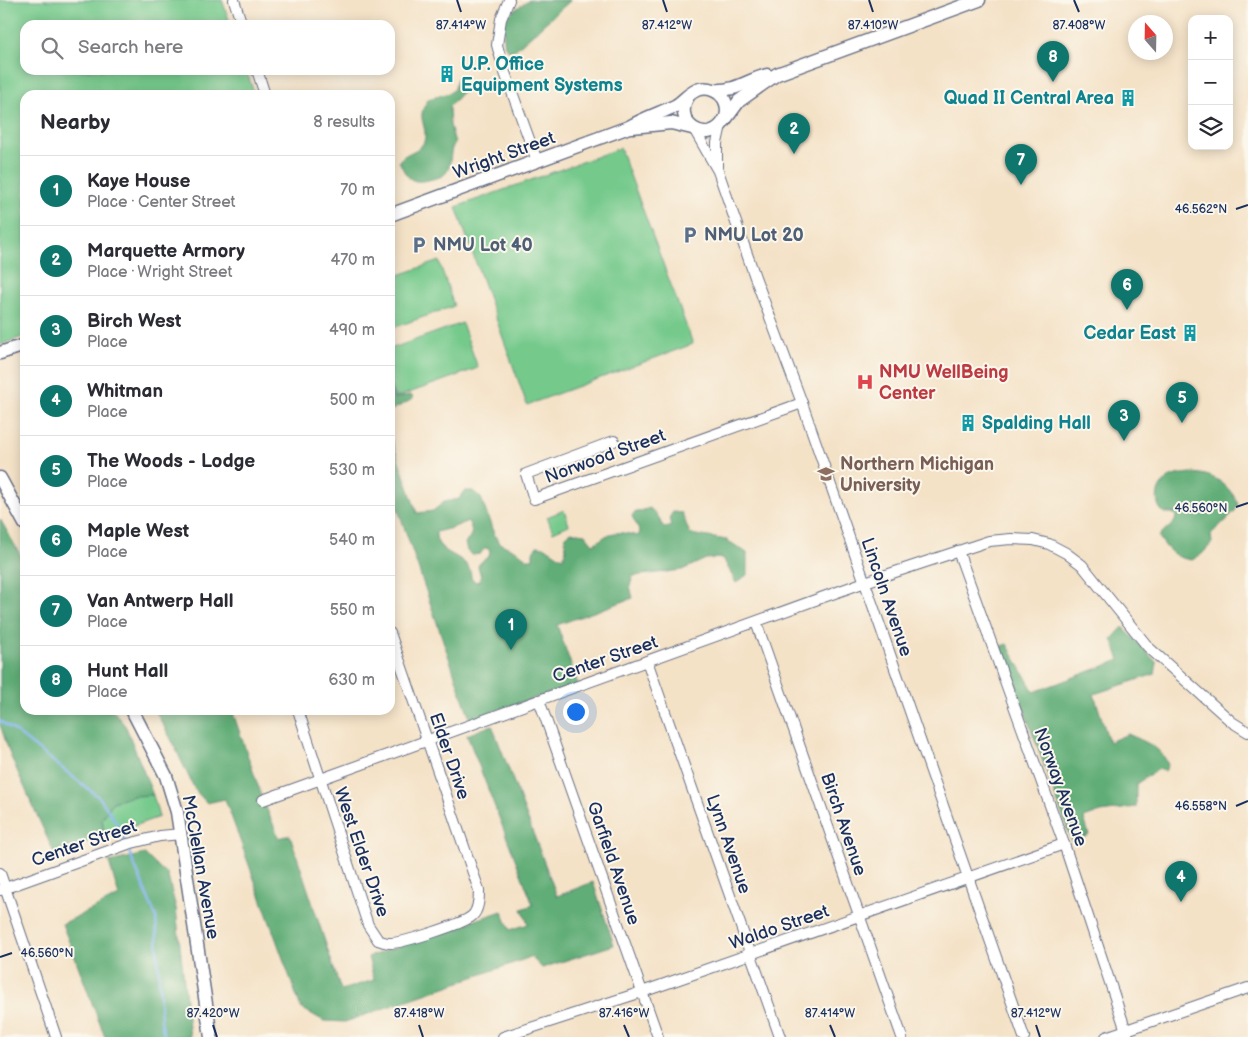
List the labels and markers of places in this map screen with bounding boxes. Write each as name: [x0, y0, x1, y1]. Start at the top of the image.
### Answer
pin: 8: [1037, 41, 1069, 82]
place label: U.P. Office Equipment Systems: [461, 54, 623, 96]
building icon: U.P. Office Equipment Systems: [437, 64, 457, 84]
place label: Quad II Central Area: [944, 88, 1114, 109]
building icon: Quad II Central Area: [1118, 88, 1138, 108]
pin: 2: [778, 113, 810, 154]
pin: 7: [1005, 144, 1037, 185]
parking icon: NMU Lot 20: [680, 225, 700, 245]
place label: NMU Lot 20: [704, 225, 804, 246]
parking icon: NMU Lot 40: [409, 235, 429, 255]
place label: NMU Lot 40: [433, 235, 533, 256]
pin: 6: [1111, 269, 1143, 310]
place label: Cedar East: [1083, 323, 1176, 344]
building icon: Cedar East: [1180, 323, 1200, 343]
place label: NMU WellBeing Center: [879, 362, 1009, 404]
hospital icon: NMU WellBeing Center: [855, 372, 875, 392]
pin: 5: [1166, 382, 1198, 423]
pin: 3: [1108, 400, 1140, 441]
building icon: Spalding Hall: [958, 413, 978, 433]
place label: Spalding Hall: [982, 413, 1091, 434]
place label: Northern Michigan University: [840, 454, 994, 496]
school or university icon: Northern Michigan University: [816, 464, 836, 484]
pin: 1: [495, 609, 527, 650]
pin: 4: [1165, 861, 1197, 902]

